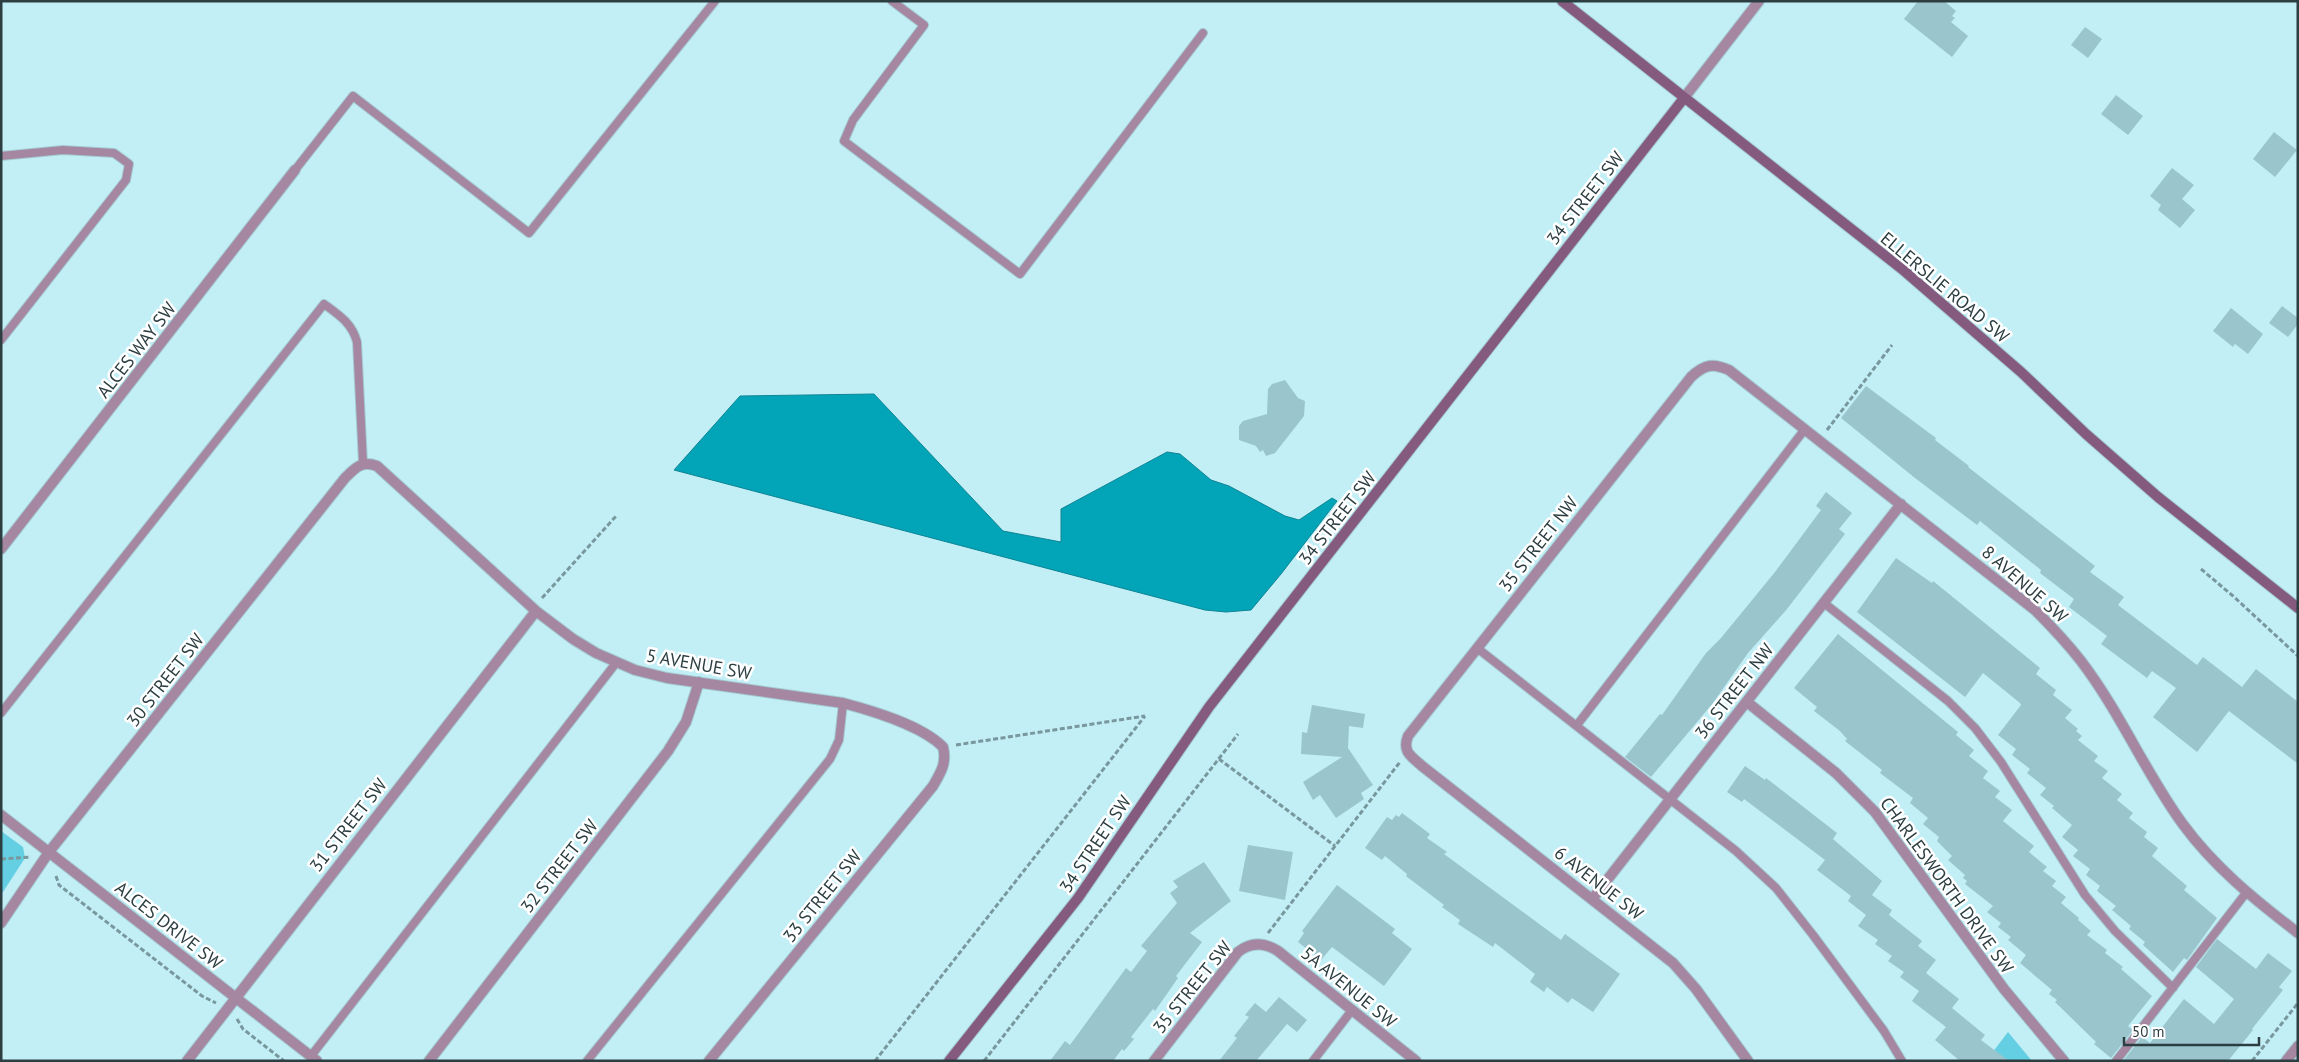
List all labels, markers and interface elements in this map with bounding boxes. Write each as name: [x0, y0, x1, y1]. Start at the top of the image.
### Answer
street label: 34 STREET SW: [1541, 147, 1629, 249]
street label: ELLERSLIE ROAD SW: [1876, 227, 2014, 347]
street label: ALCES WAY SW: [91, 297, 181, 402]
street label: 34 STREET SW: [1293, 467, 1381, 569]
street label: 35 STREET NW: [1494, 492, 1583, 596]
street label: 8 AVENUE SW: [1977, 540, 2073, 628]
street label: 30 STREET SW: [121, 629, 209, 731]
street label: 36 STREET NW: [1690, 639, 1779, 743]
street label: 5 AVENUE SW: [645, 643, 753, 685]
street label: 31 STREET SW: [304, 774, 392, 876]
street label: 34 STREET SW: [1054, 791, 1136, 897]
street label: CHARLESWORTH DRIVE SW: [1875, 792, 2019, 978]
street label: 32 STREET SW: [515, 815, 603, 917]
street label: 6 AVENUE SW: [1550, 841, 1648, 925]
street label: 33 STREET SW: [778, 845, 866, 947]
street label: ALCES DRIVE SW: [111, 876, 227, 974]
street label: 35 STREET SW: [1148, 936, 1236, 1038]
street label: 5A AVENUE SW: [1297, 941, 1401, 1033]
scale bar: [2124, 1014, 2259, 1046]
text: 50 m: [2132, 1022, 2165, 1041]

